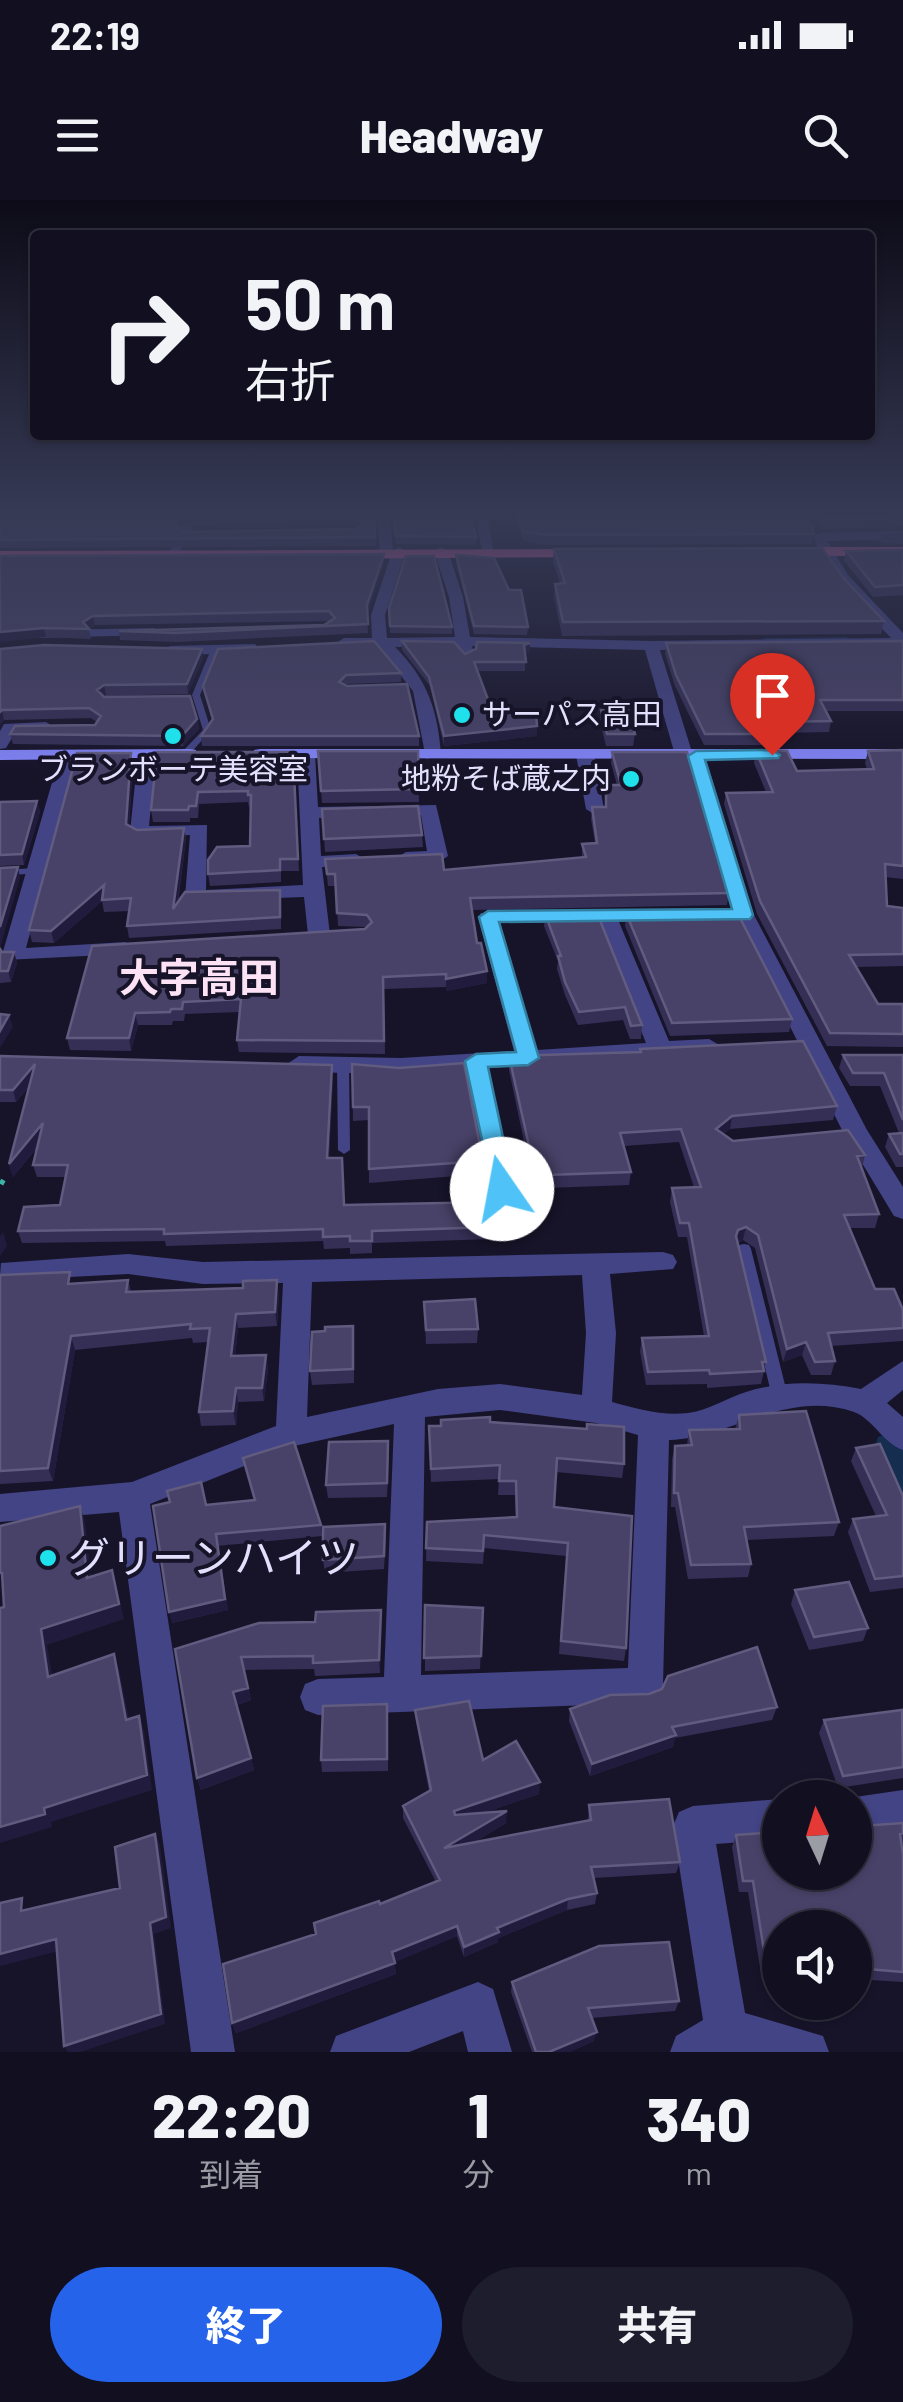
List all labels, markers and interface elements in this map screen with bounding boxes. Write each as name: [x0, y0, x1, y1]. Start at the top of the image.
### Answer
text: 22:19: [50, 12, 140, 58]
icon: menu: [50, 108, 105, 163]
text: Headway: [360, 108, 543, 162]
icon: search: [798, 108, 853, 163]
text: 50 m: [245, 260, 395, 344]
icon: right: [80, 270, 210, 400]
text: 右折: [245, 352, 335, 406]
pin: [730, 653, 815, 756]
icon: arrive: [745, 668, 800, 723]
place label: サーパス高田: [482, 695, 662, 731]
marker: サーパス高田: [451, 704, 473, 726]
marker: ブランボーテ美容室: [162, 725, 184, 747]
place label: ブランボーテ美容室: [38, 750, 308, 786]
place label: 地粉そば蔵之内: [401, 759, 611, 795]
marker: 地粉そば蔵之内: [620, 768, 642, 790]
district label: 大字高田: [119, 952, 279, 1000]
position arrow: [450, 1137, 554, 1241]
place label: グリーンハイツ: [68, 1531, 359, 1581]
marker: グリーンハイツ: [37, 1547, 59, 1569]
north arrow: [762, 1780, 872, 1890]
map controls: [762, 1780, 872, 2020]
button: sound: [762, 1910, 872, 2020]
text: 22:20: [152, 2078, 311, 2150]
text: 1: [468, 2078, 489, 2150]
text: 340: [647, 2082, 751, 2154]
text: m: [686, 2153, 712, 2191]
text: 到着: [199, 2154, 263, 2192]
text: 分: [463, 2154, 495, 2192]
button: 終了: [50, 2267, 442, 2382]
button: 共有: [462, 2267, 853, 2382]

